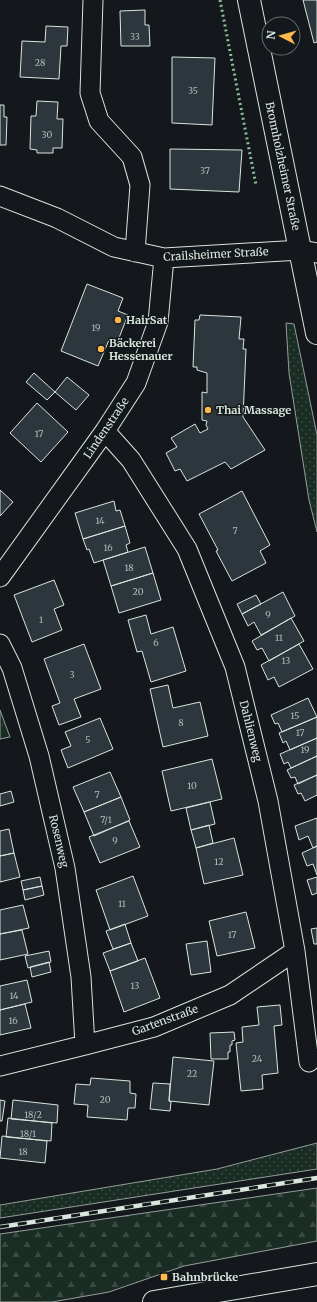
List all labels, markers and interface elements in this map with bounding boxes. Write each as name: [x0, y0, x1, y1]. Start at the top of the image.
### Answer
north arrow: [261, 16, 301, 56]
text: N: [264, 30, 279, 40]
house number: 33: [130, 31, 140, 42]
house number: 28: [35, 57, 45, 68]
house number: 35: [188, 85, 198, 96]
street label: Bronnholzheimer Straße: [263, 100, 304, 232]
house number: 30: [42, 129, 53, 140]
house number: 37: [200, 165, 210, 176]
street label: Crailsheimer Straße: [163, 244, 269, 264]
place label: HairSat: [126, 313, 168, 327]
marker: HairSat: [113, 315, 123, 325]
house number: 19: [91, 322, 101, 333]
place label: Bäckerei Hessenauer: [109, 336, 173, 363]
marker: Bäckerei Hessenauer: [96, 344, 106, 354]
street label: Lindenstraße: [80, 394, 132, 461]
place label: Thai Massage: [216, 403, 291, 417]
marker: Thai Massage: [203, 405, 213, 415]
house number: 17: [35, 428, 43, 439]
house number: 14: [95, 515, 105, 526]
house number: 7: [232, 525, 238, 536]
house number: 16: [103, 542, 113, 553]
house number: 18: [124, 562, 134, 573]
house number: 20: [133, 586, 144, 597]
house number: 9: [265, 609, 271, 620]
house number: 1: [39, 614, 43, 625]
house number: 11: [275, 632, 283, 643]
house number: 6: [153, 637, 159, 648]
house number: 13: [282, 655, 290, 666]
house number: 3: [69, 669, 75, 680]
street label: Dahlienweg: [237, 699, 265, 764]
house number: 15: [290, 710, 300, 721]
house number: 8: [178, 717, 184, 728]
house number: 17: [296, 727, 304, 738]
house number: 5: [85, 734, 91, 745]
house number: 19: [300, 744, 310, 755]
house number: 10: [187, 780, 197, 791]
house number: 7: [94, 789, 100, 800]
street label: Rosenweg: [46, 813, 72, 869]
house number: 7/1: [100, 814, 112, 825]
house number: 9: [112, 835, 118, 846]
house number: 12: [214, 856, 224, 867]
house number: 11: [118, 898, 126, 909]
house number: 17: [228, 929, 236, 940]
house number: 13: [131, 980, 139, 991]
house number: 14: [9, 990, 19, 1001]
street label: Gartenstraße: [130, 1001, 200, 1038]
house number: 16: [8, 1015, 18, 1026]
house number: 24: [252, 1053, 263, 1064]
house number: 22: [187, 1068, 197, 1079]
house number: 20: [100, 1094, 111, 1105]
house number: 18/2: [24, 1109, 42, 1120]
house number: 18/1: [20, 1128, 36, 1139]
house number: 18: [18, 1146, 28, 1157]
place label: Bahnbrücke: [172, 1270, 238, 1284]
marker: Bahnbrücke: [159, 1272, 169, 1282]

